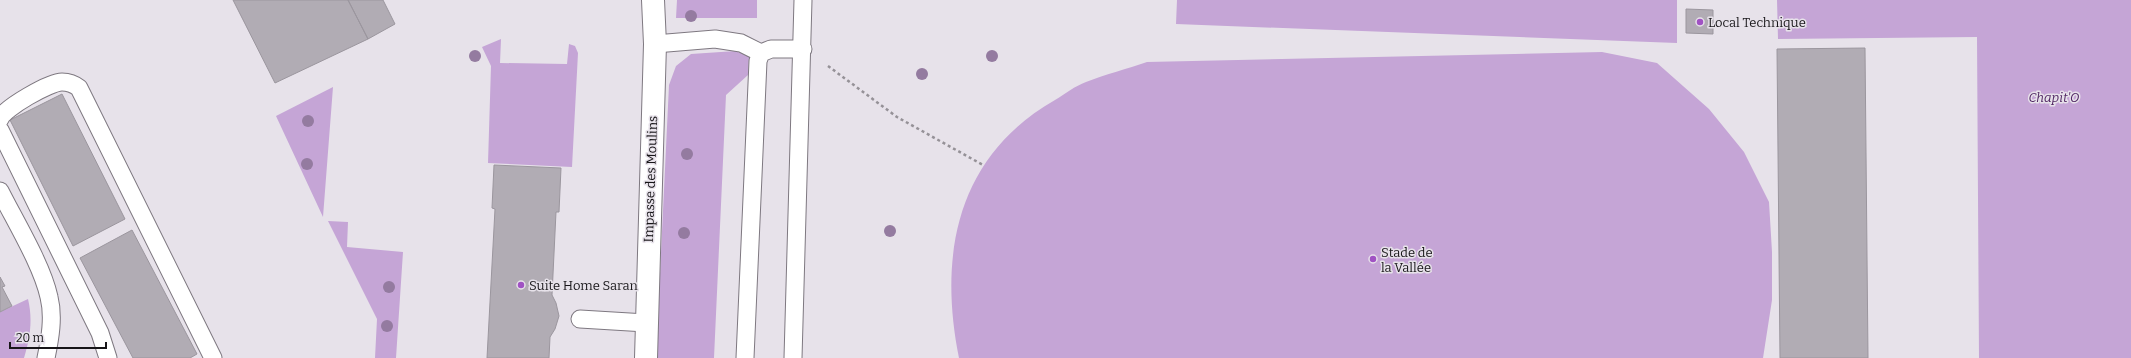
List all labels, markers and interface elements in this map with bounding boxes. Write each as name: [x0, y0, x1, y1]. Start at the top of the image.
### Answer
place label: Local Technique: [1708, 15, 1806, 30]
marker: Local Technique: [1695, 17, 1705, 27]
park label: Chapit'O: [2029, 90, 2079, 105]
street label: Impasse des Moulins: [641, 116, 660, 243]
place label: Stade de la Vallée: [1381, 245, 1433, 275]
marker: Stade de la Vallée: [1368, 254, 1378, 264]
place label: Suite Home Saran: [529, 278, 639, 293]
marker: Suite Home Saran: [516, 280, 526, 290]
scale bar: [10, 324, 106, 350]
text: 20 m: [16, 331, 45, 345]

